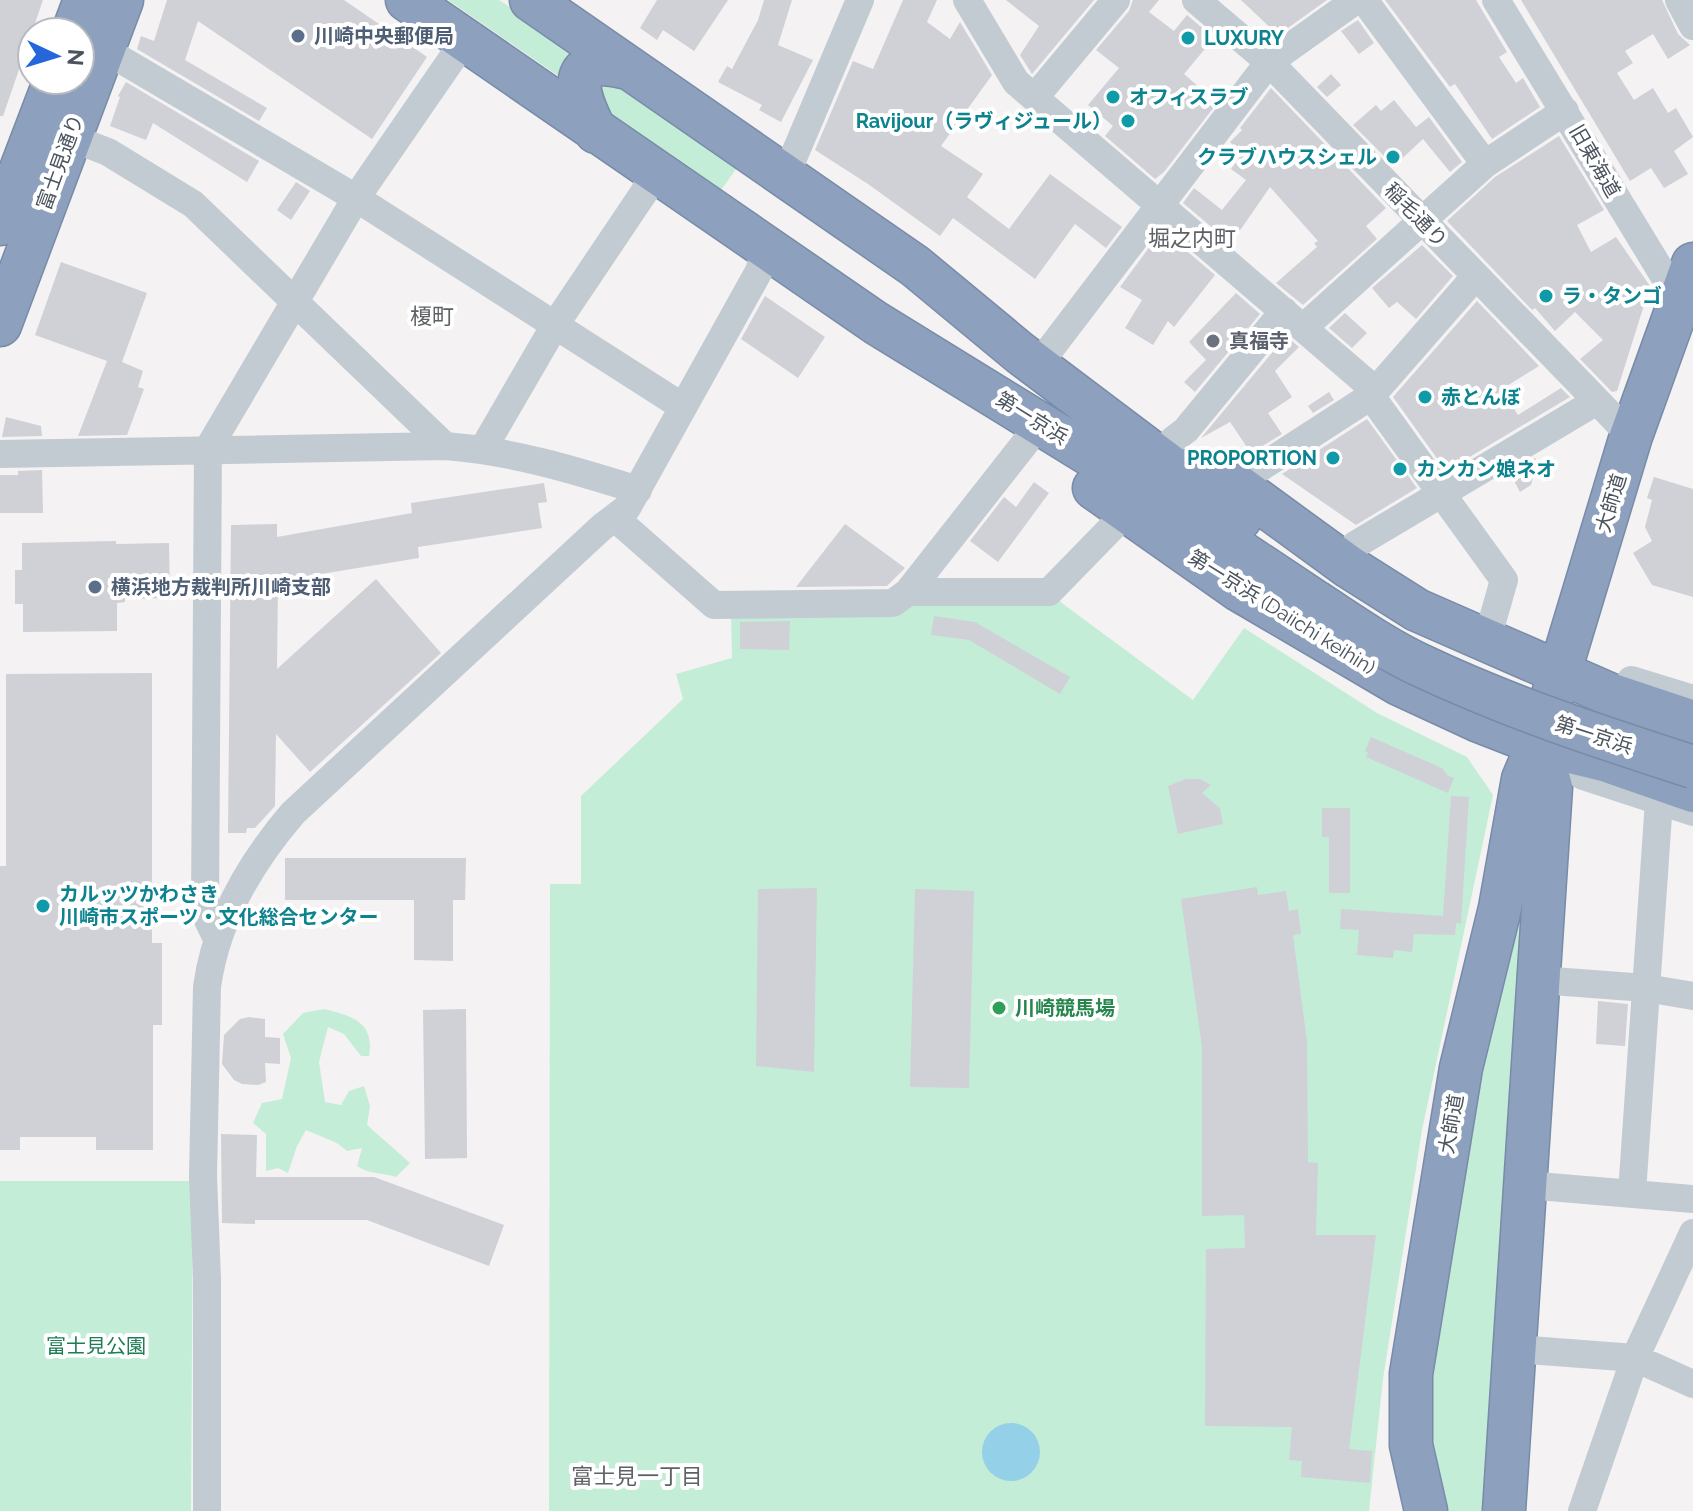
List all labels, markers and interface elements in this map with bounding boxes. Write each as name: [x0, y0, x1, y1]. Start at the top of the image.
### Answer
north arrow: [16, 16, 96, 96]
place label: 川崎中央郵便局: [314, 24, 454, 48]
place label: LUXURY: [1204, 26, 1285, 50]
marker: 川崎中央郵便局: [289, 27, 307, 45]
marker: LUXURY: [1179, 29, 1197, 47]
text: N: [62, 48, 90, 67]
place label: オフィスラブ: [1129, 85, 1249, 109]
marker: オフィスラブ: [1104, 88, 1122, 106]
place label: Ravijour（ラヴィジュール）: [856, 109, 1112, 133]
street label: 富士見通り: [32, 111, 88, 213]
marker: Ravijour（ラヴィジュール）: [1119, 112, 1137, 130]
street label: 旧東海道: [1565, 120, 1625, 202]
place label: クラブハウスシェル: [1197, 145, 1377, 169]
marker: クラブハウスシェル: [1384, 148, 1402, 166]
street label: 稲毛通り: [1380, 178, 1452, 252]
district label: 堀之内町: [1148, 225, 1236, 251]
place label: ラ・タンゴ: [1562, 284, 1662, 308]
marker: ラ・タンゴ: [1537, 287, 1555, 305]
district label: 榎町: [410, 303, 454, 329]
place label: 真福寺: [1229, 329, 1289, 353]
marker: 真福寺: [1204, 332, 1222, 350]
place label: 赤とんぼ: [1441, 385, 1521, 409]
street label: 第一京浜: [992, 387, 1072, 449]
marker: 赤とんぼ: [1416, 388, 1434, 406]
place label: PROPORTION: [1187, 446, 1317, 470]
marker: PROPORTION: [1324, 449, 1342, 467]
place label: カンカン娘ネオ: [1416, 457, 1556, 481]
marker: カンカン娘ネオ: [1391, 460, 1409, 478]
street label: 大師道: [1591, 471, 1631, 535]
street label: 第一京浜 (Daiichi keihin): [1184, 545, 1380, 679]
place label: 横浜地方裁判所川崎支部: [111, 575, 331, 599]
marker: 横浜地方裁判所川崎支部: [86, 578, 104, 596]
street label: 第一京浜: [1552, 711, 1636, 759]
place label: カルッツかわさき 川崎市スポーツ・文化総合センター: [59, 882, 379, 929]
marker: カルッツかわさき 川崎市スポーツ・文化総合センター: [34, 897, 52, 915]
place label: 川崎競馬場: [1015, 996, 1115, 1020]
marker: 川崎競馬場: [990, 999, 1008, 1017]
street label: 大師道: [1434, 1092, 1468, 1156]
park label: 富士見公園: [46, 1334, 146, 1358]
district label: 富士見一丁目: [571, 1463, 703, 1489]

